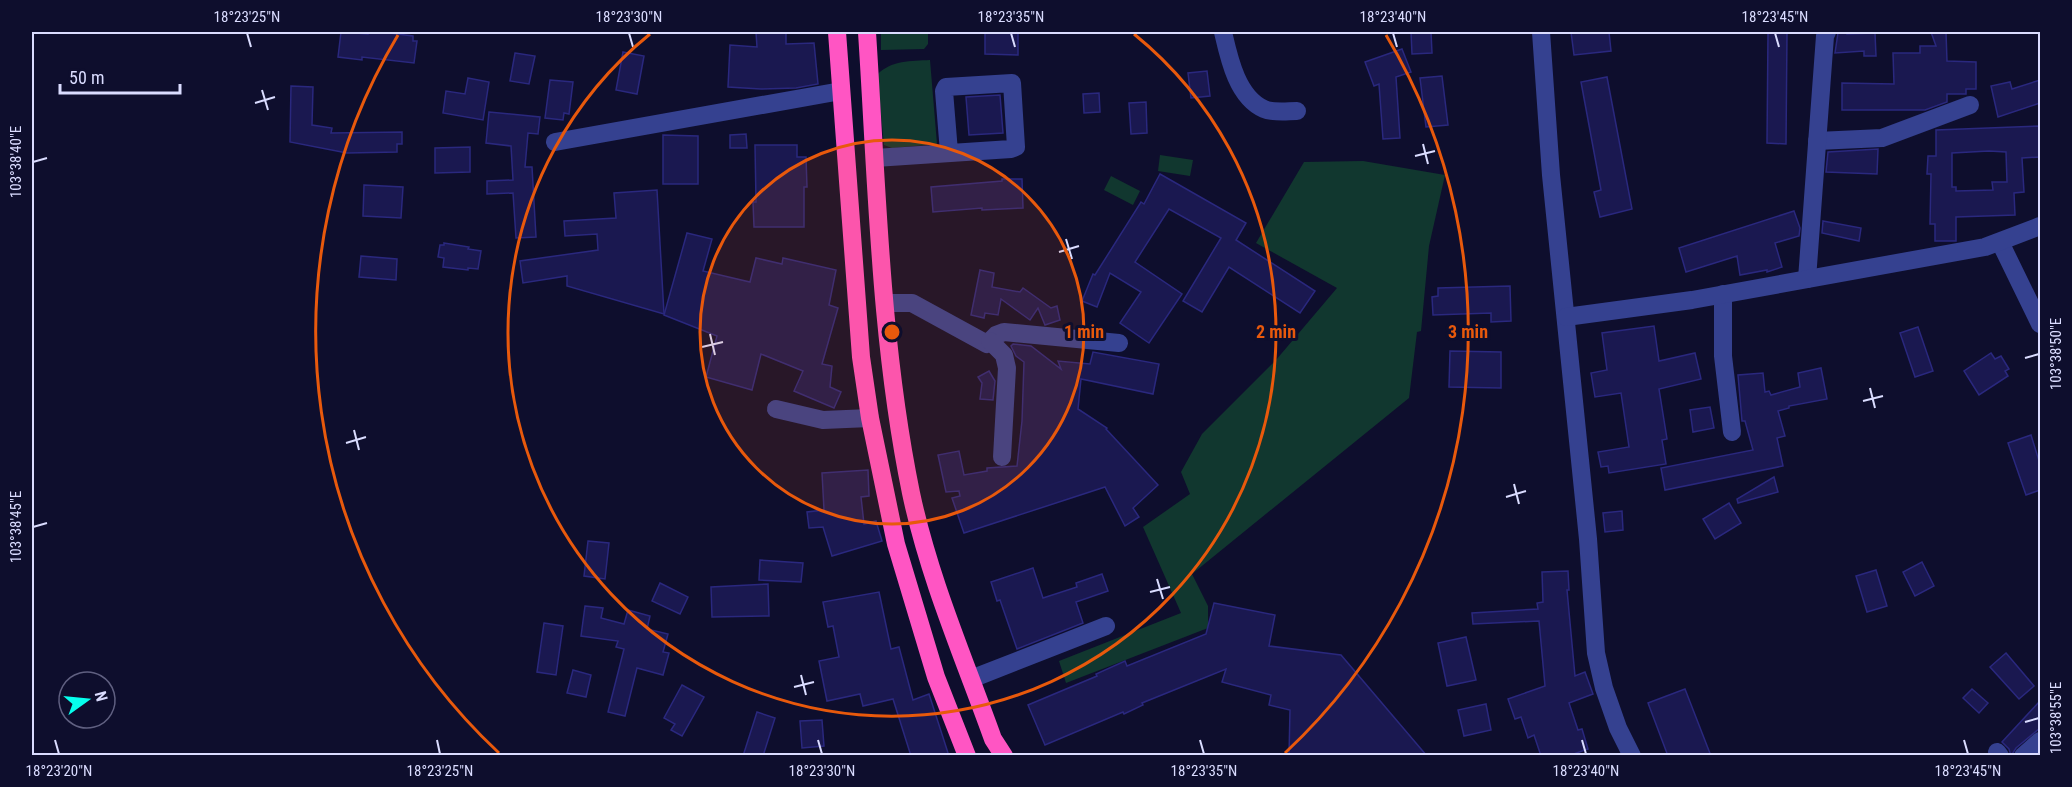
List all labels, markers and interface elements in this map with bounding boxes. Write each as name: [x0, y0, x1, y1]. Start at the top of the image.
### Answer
text: 18°23'25"N: [214, 8, 280, 26]
text: 18°23'30"N: [596, 8, 662, 26]
text: 18°23'35"N: [978, 8, 1044, 26]
text: 18°23'40"N: [1360, 8, 1426, 26]
text: 18°23'45"N: [1742, 8, 1808, 26]
scale bar: [60, 57, 180, 95]
text: 50 m: [69, 67, 104, 88]
text: 103°38'40"E: [7, 126, 25, 198]
text: 103°38'50"E: [2047, 318, 2065, 390]
text: 1 min: [1064, 321, 1104, 342]
text: 2 min: [1256, 321, 1296, 342]
text: 3 min: [1448, 321, 1488, 342]
centre of rings: [882, 322, 902, 342]
text: 103°38'45"E: [7, 491, 25, 563]
north arrow: [57, 670, 117, 730]
text: 103°38'55"E: [2047, 682, 2065, 754]
text: N: [91, 689, 111, 703]
text: 18°23'20"N: [26, 762, 92, 780]
text: 18°23'25"N: [407, 762, 473, 780]
text: 18°23'30"N: [789, 762, 855, 780]
text: 18°23'35"N: [1171, 762, 1237, 780]
text: 18°23'40"N: [1553, 762, 1619, 780]
text: 18°23'45"N: [1935, 762, 2001, 780]

